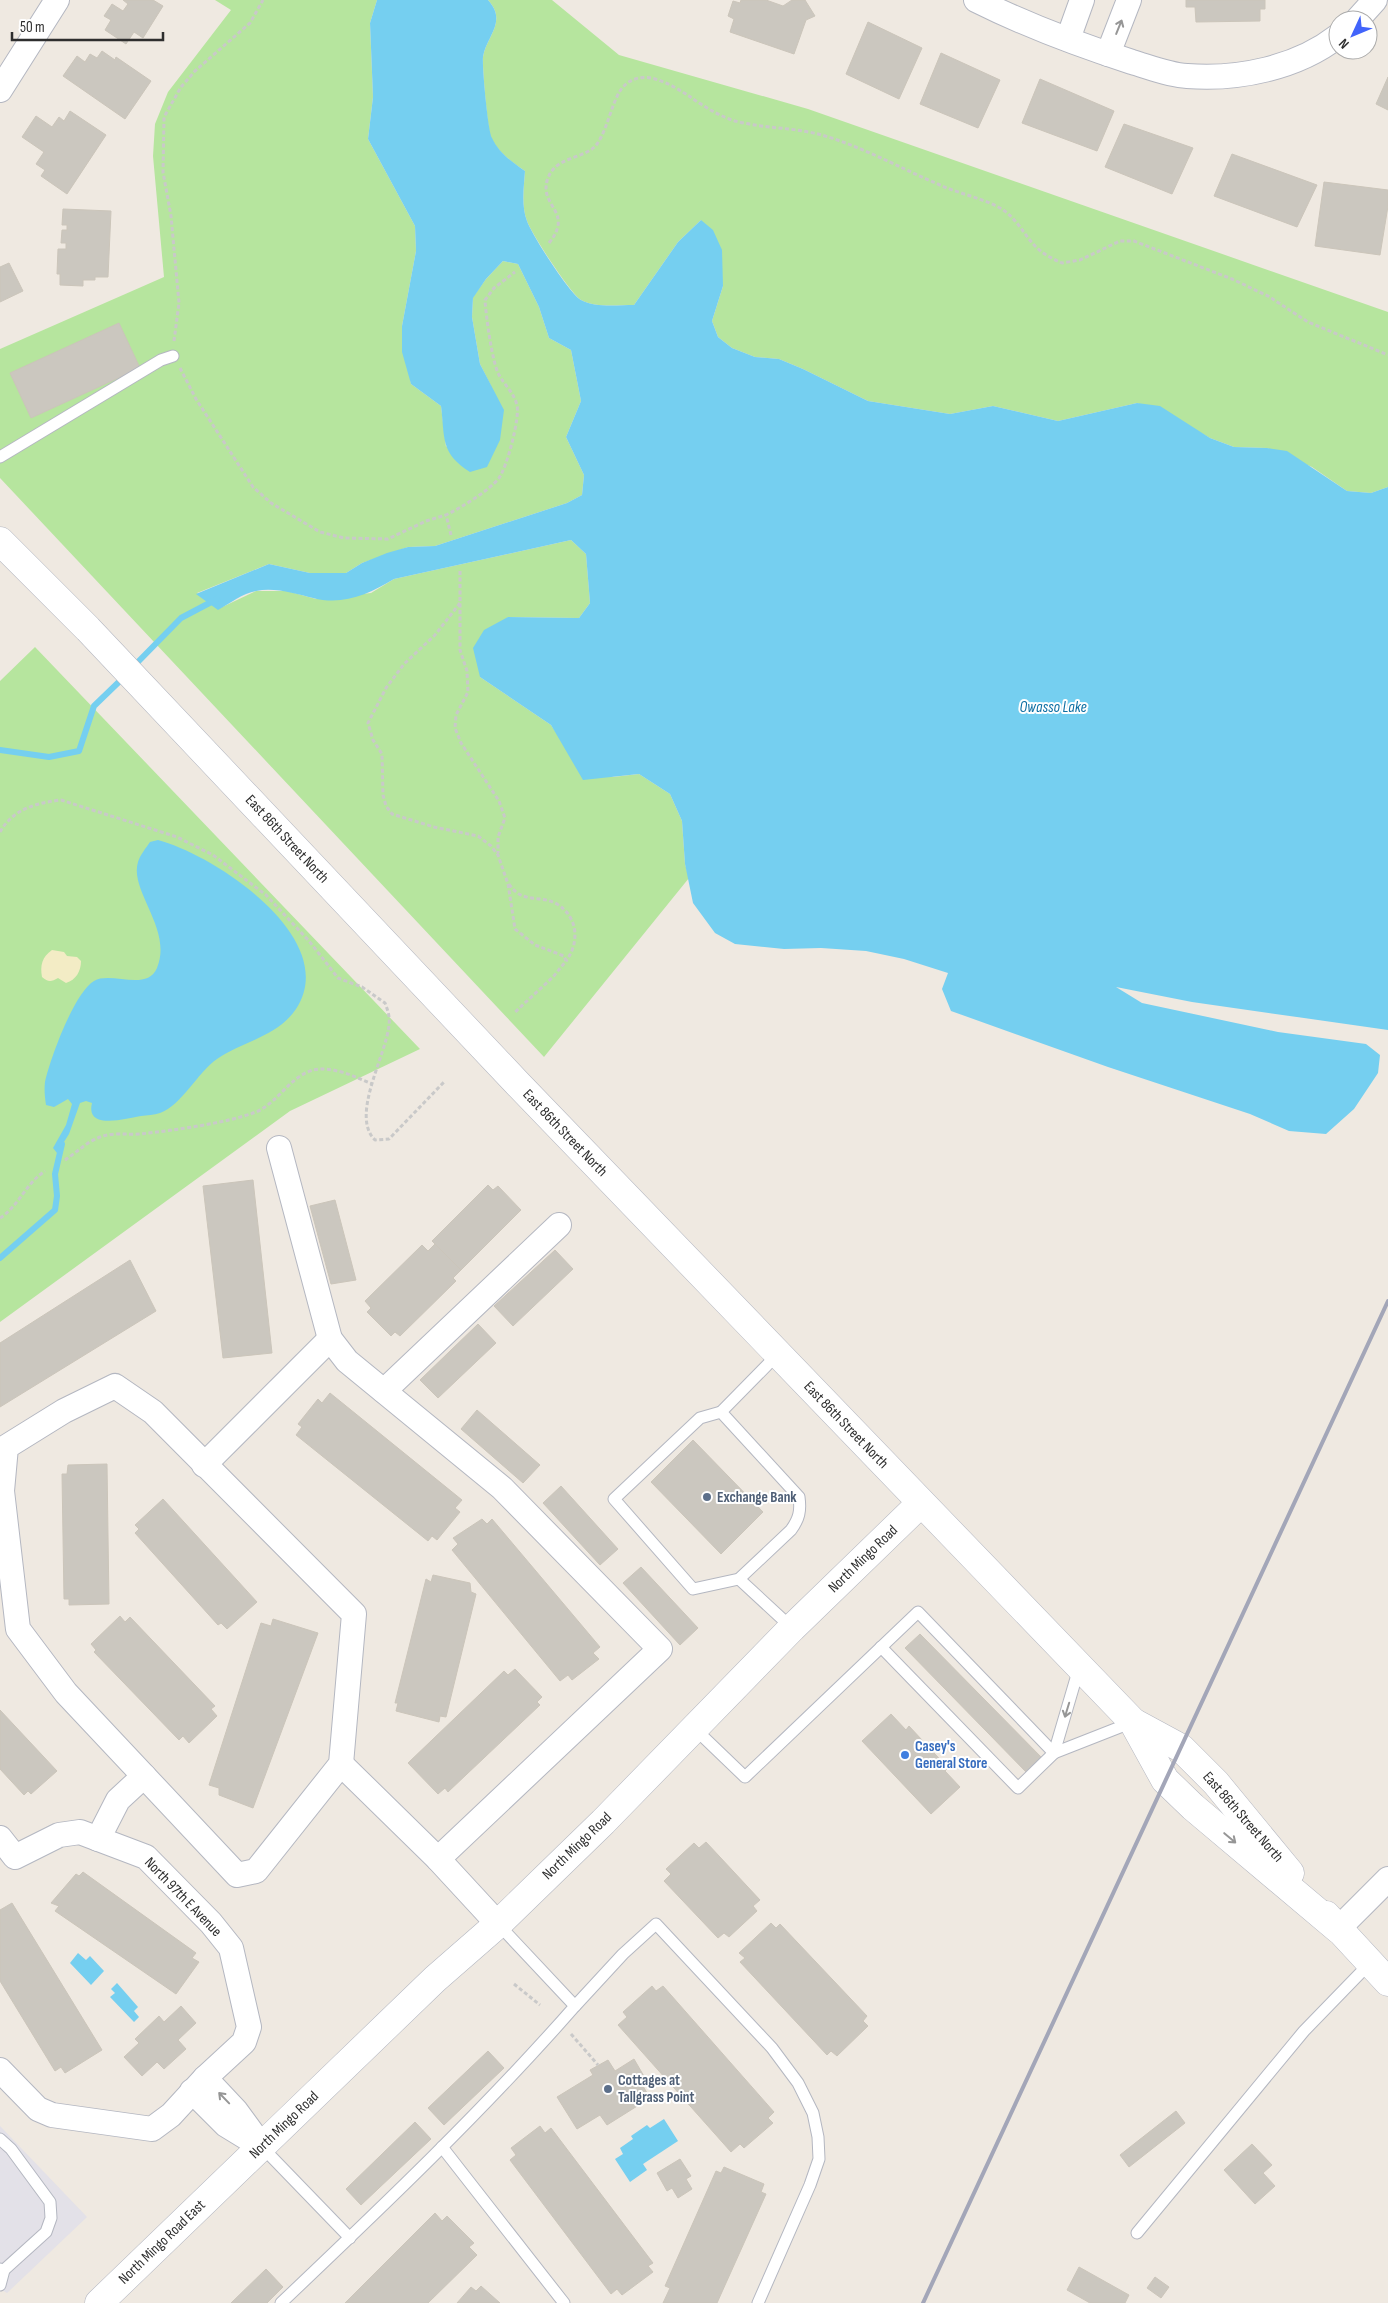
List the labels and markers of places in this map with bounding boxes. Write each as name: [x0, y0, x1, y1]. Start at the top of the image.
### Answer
place label: Exchange Bank: [717, 1488, 797, 1507]
marker: Exchange Bank: [701, 1491, 713, 1503]
place label: Casey's General Store: [915, 1737, 987, 1773]
marker: Casey's General Store: [899, 1749, 911, 1761]
place label: Cottages at Tallgrass Point: [618, 2071, 695, 2107]
marker: Cottages at Tallgrass Point: [602, 2083, 614, 2095]

